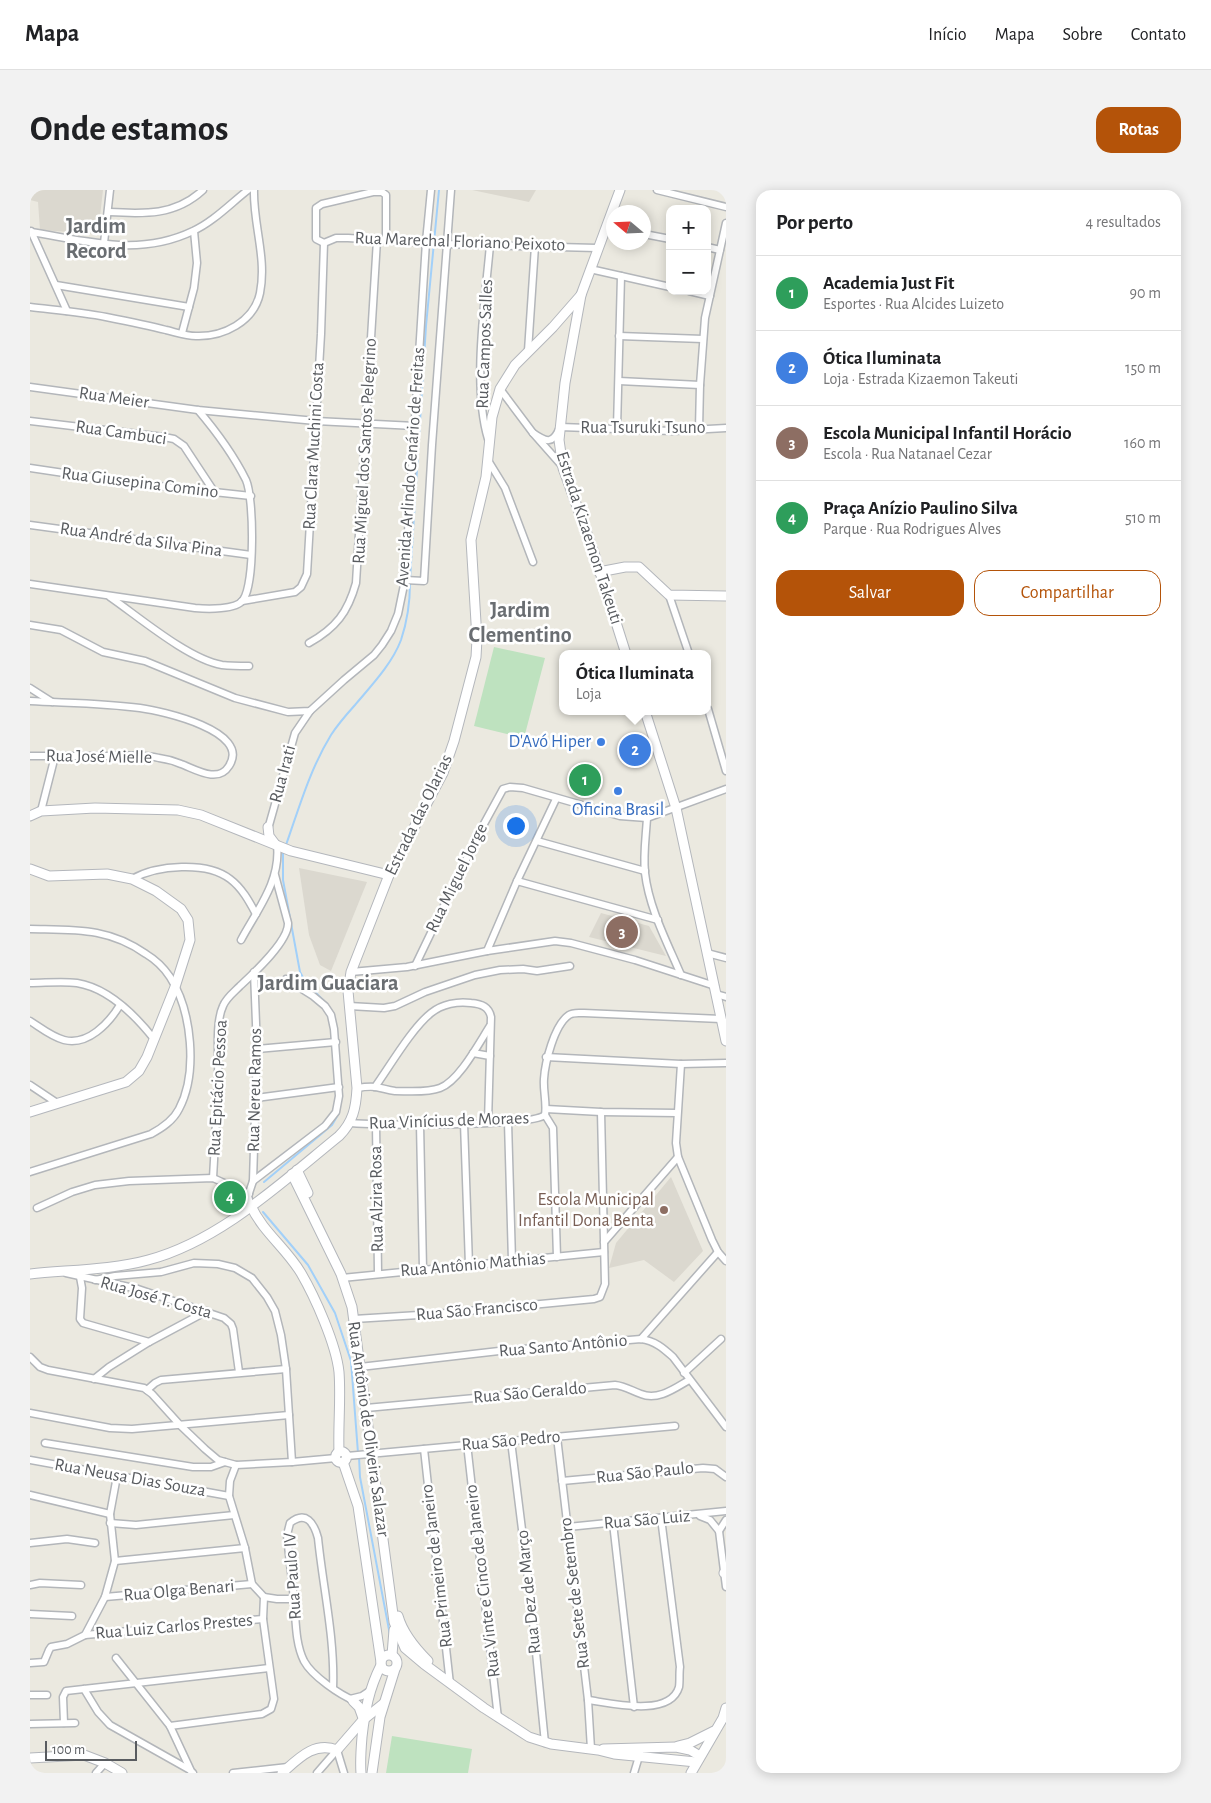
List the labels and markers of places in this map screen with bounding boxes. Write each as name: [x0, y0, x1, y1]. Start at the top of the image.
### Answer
pin: 2: [619, 731, 651, 769]
place label: D'Avó Hiper: [509, 733, 591, 751]
marker: D'Avó Hiper: [595, 736, 607, 748]
pin: 1: [569, 761, 601, 799]
marker: Oficina Brasil: [612, 785, 624, 797]
place label: Oficina Brasil: [572, 801, 664, 819]
pin: 3: [606, 913, 638, 951]
pin: 4: [214, 1178, 246, 1216]
place label: Escola Municipal Infantil Dona Benta: [518, 1191, 654, 1230]
marker: Escola Municipal Infantil Dona Benta: [658, 1204, 670, 1216]

